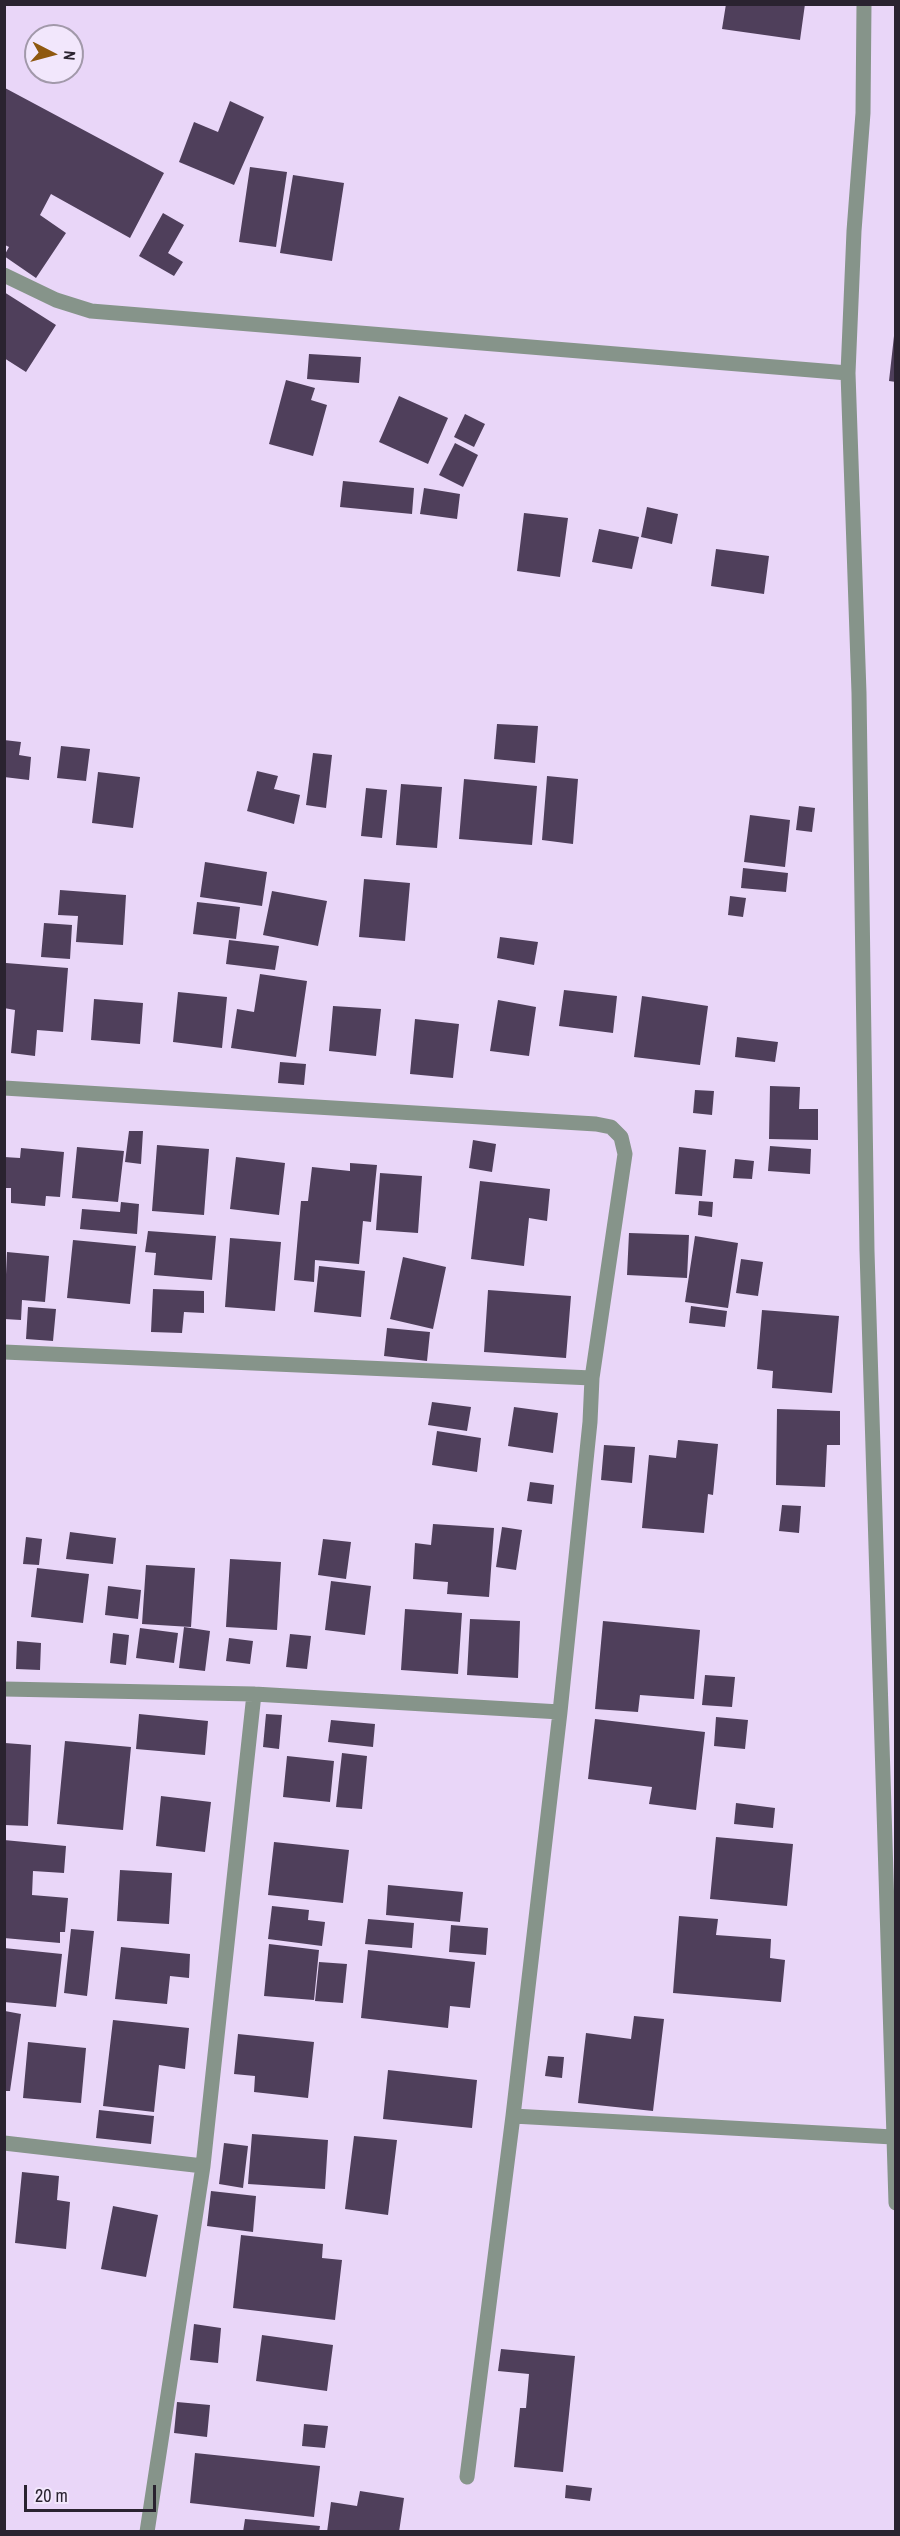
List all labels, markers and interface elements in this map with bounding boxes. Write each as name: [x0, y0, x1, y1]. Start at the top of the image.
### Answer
north arrow: [24, 24, 84, 84]
text: N: [58, 50, 81, 62]
scale bar: [27, 2473, 159, 2511]
text: 20 m: [35, 2483, 68, 2508]

